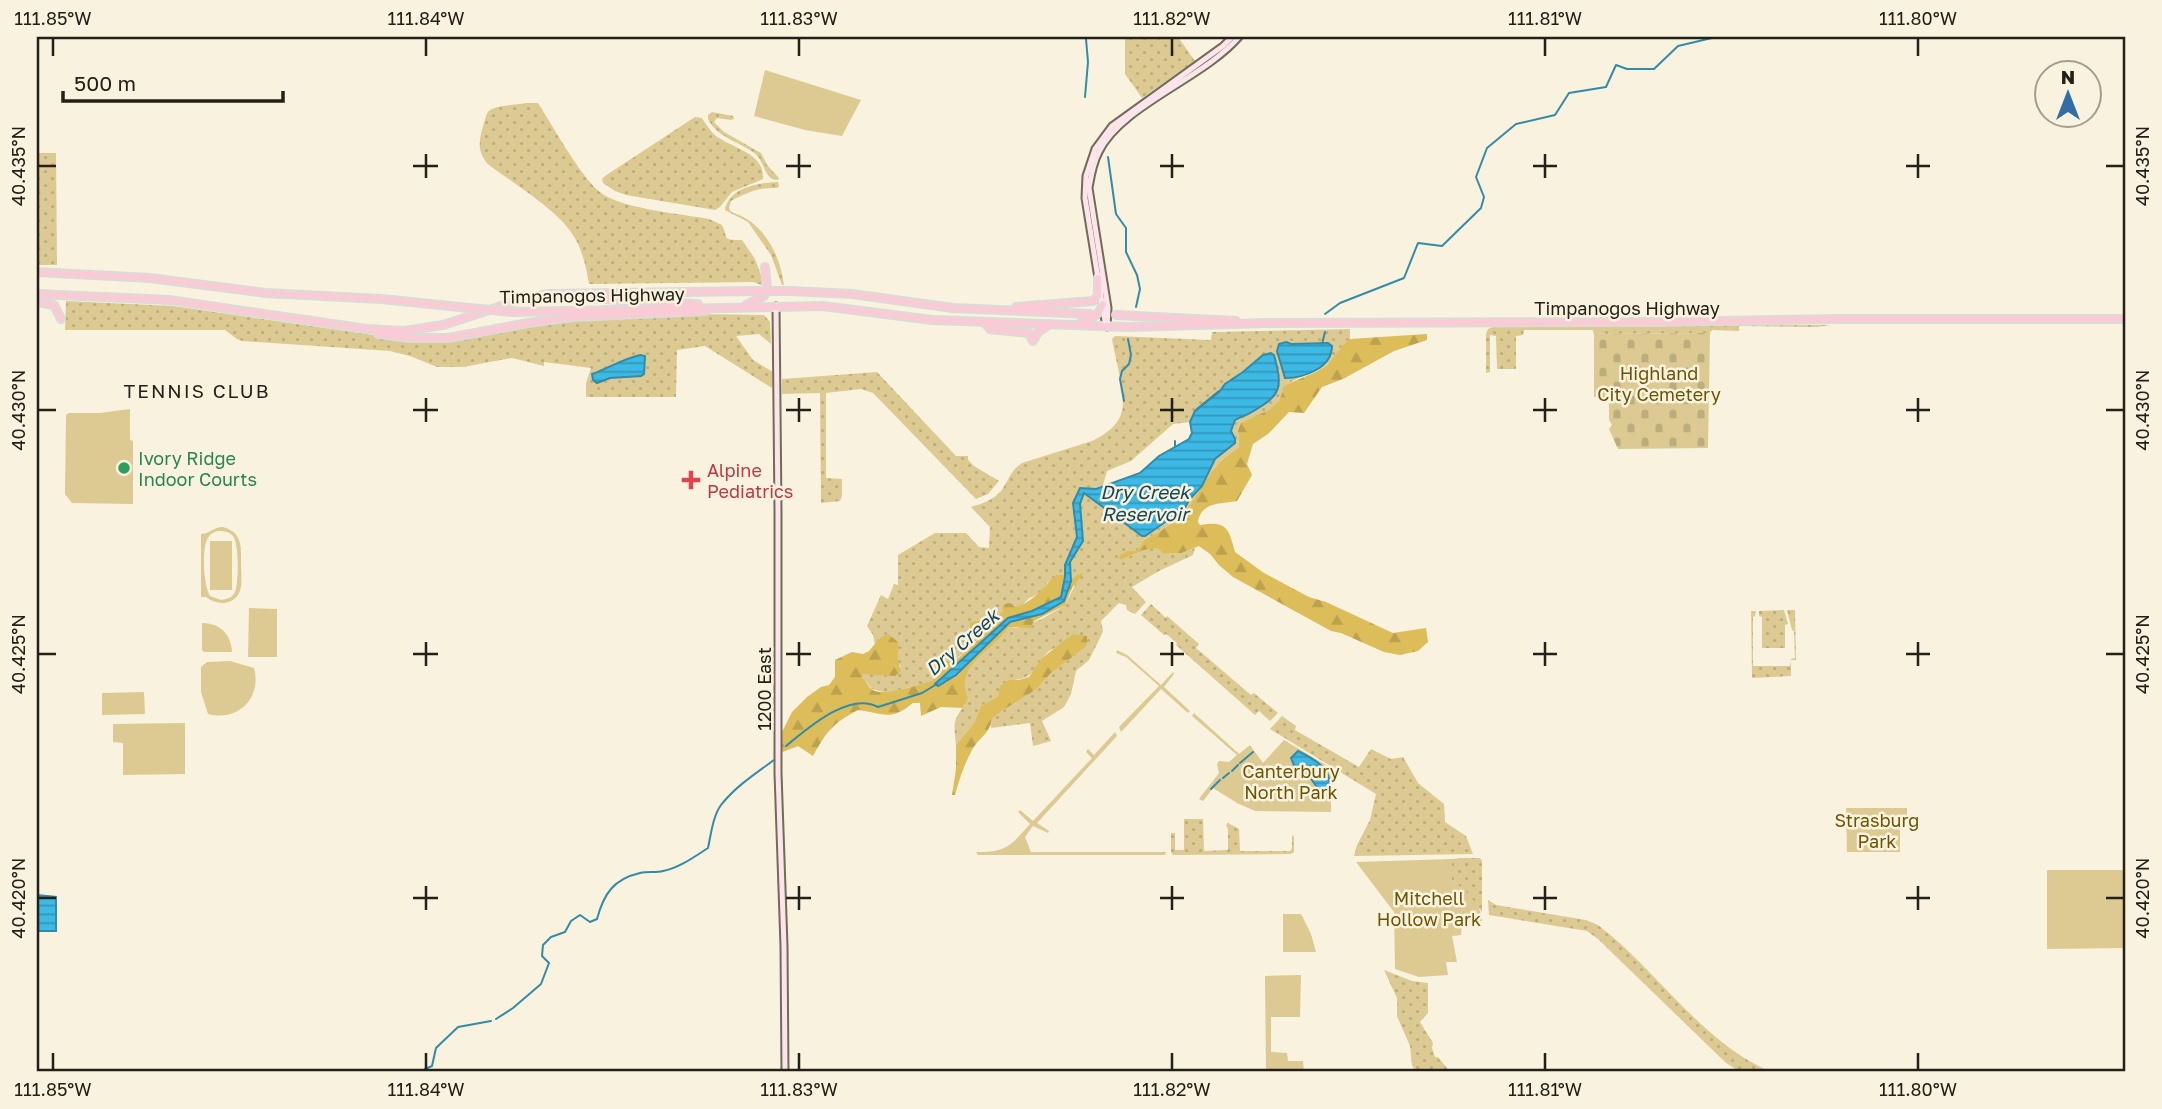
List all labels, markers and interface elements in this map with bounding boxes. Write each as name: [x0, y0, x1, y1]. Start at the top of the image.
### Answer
text: 111.85°W: [14, 7, 92, 29]
text: 111.84°W: [388, 7, 464, 29]
text: 111.83°W: [760, 7, 838, 29]
text: 111.82°W: [1133, 7, 1211, 29]
text: 111.81°W: [1508, 7, 1582, 29]
text: 111.80°W: [1879, 7, 1957, 29]
scale bar: [63, 60, 284, 104]
north arrow: [2032, 60, 2102, 130]
text: N: [2061, 65, 2075, 88]
text: 500 m: [74, 70, 136, 96]
text: 40.435°N: [7, 126, 29, 206]
text: 40.435°N: [2131, 126, 2153, 206]
street label: Timpanogos Highway: [499, 282, 685, 308]
street label: Timpanogos Highway: [1534, 297, 1720, 319]
park label: Highland City Cemetery: [1597, 362, 1721, 405]
text: 40.430°N: [7, 370, 29, 450]
text: 40.430°N: [2131, 370, 2153, 450]
district label: TENNIS CLUB: [124, 379, 270, 402]
place label: Ivory Ridge Indoor Courts: [138, 447, 257, 490]
place label: Alpine Pediatrics: [707, 459, 793, 502]
marker: Ivory Ridge Indoor Courts: [116, 460, 132, 476]
marker: Alpine Pediatrics: [681, 470, 701, 490]
water label: Dry Creek Reservoir: [1100, 480, 1192, 525]
water label: Dry Creek: [921, 602, 1005, 680]
text: 40.425°N: [7, 614, 29, 694]
text: 40.425°N: [2131, 614, 2153, 694]
street label: 1200 East: [753, 647, 775, 731]
park label: Canterbury North Park: [1242, 760, 1340, 803]
park label: Strasburg Park: [1835, 809, 1919, 852]
text: 40.420°N: [7, 858, 29, 938]
text: 40.420°N: [2131, 858, 2153, 938]
park label: Mitchell Hollow Park: [1377, 887, 1481, 930]
text: 111.85°W: [14, 1078, 92, 1100]
text: 111.84°W: [388, 1078, 464, 1100]
text: 111.83°W: [760, 1078, 838, 1100]
text: 111.82°W: [1133, 1078, 1211, 1100]
text: 111.81°W: [1508, 1078, 1582, 1100]
text: 111.80°W: [1879, 1078, 1957, 1100]

